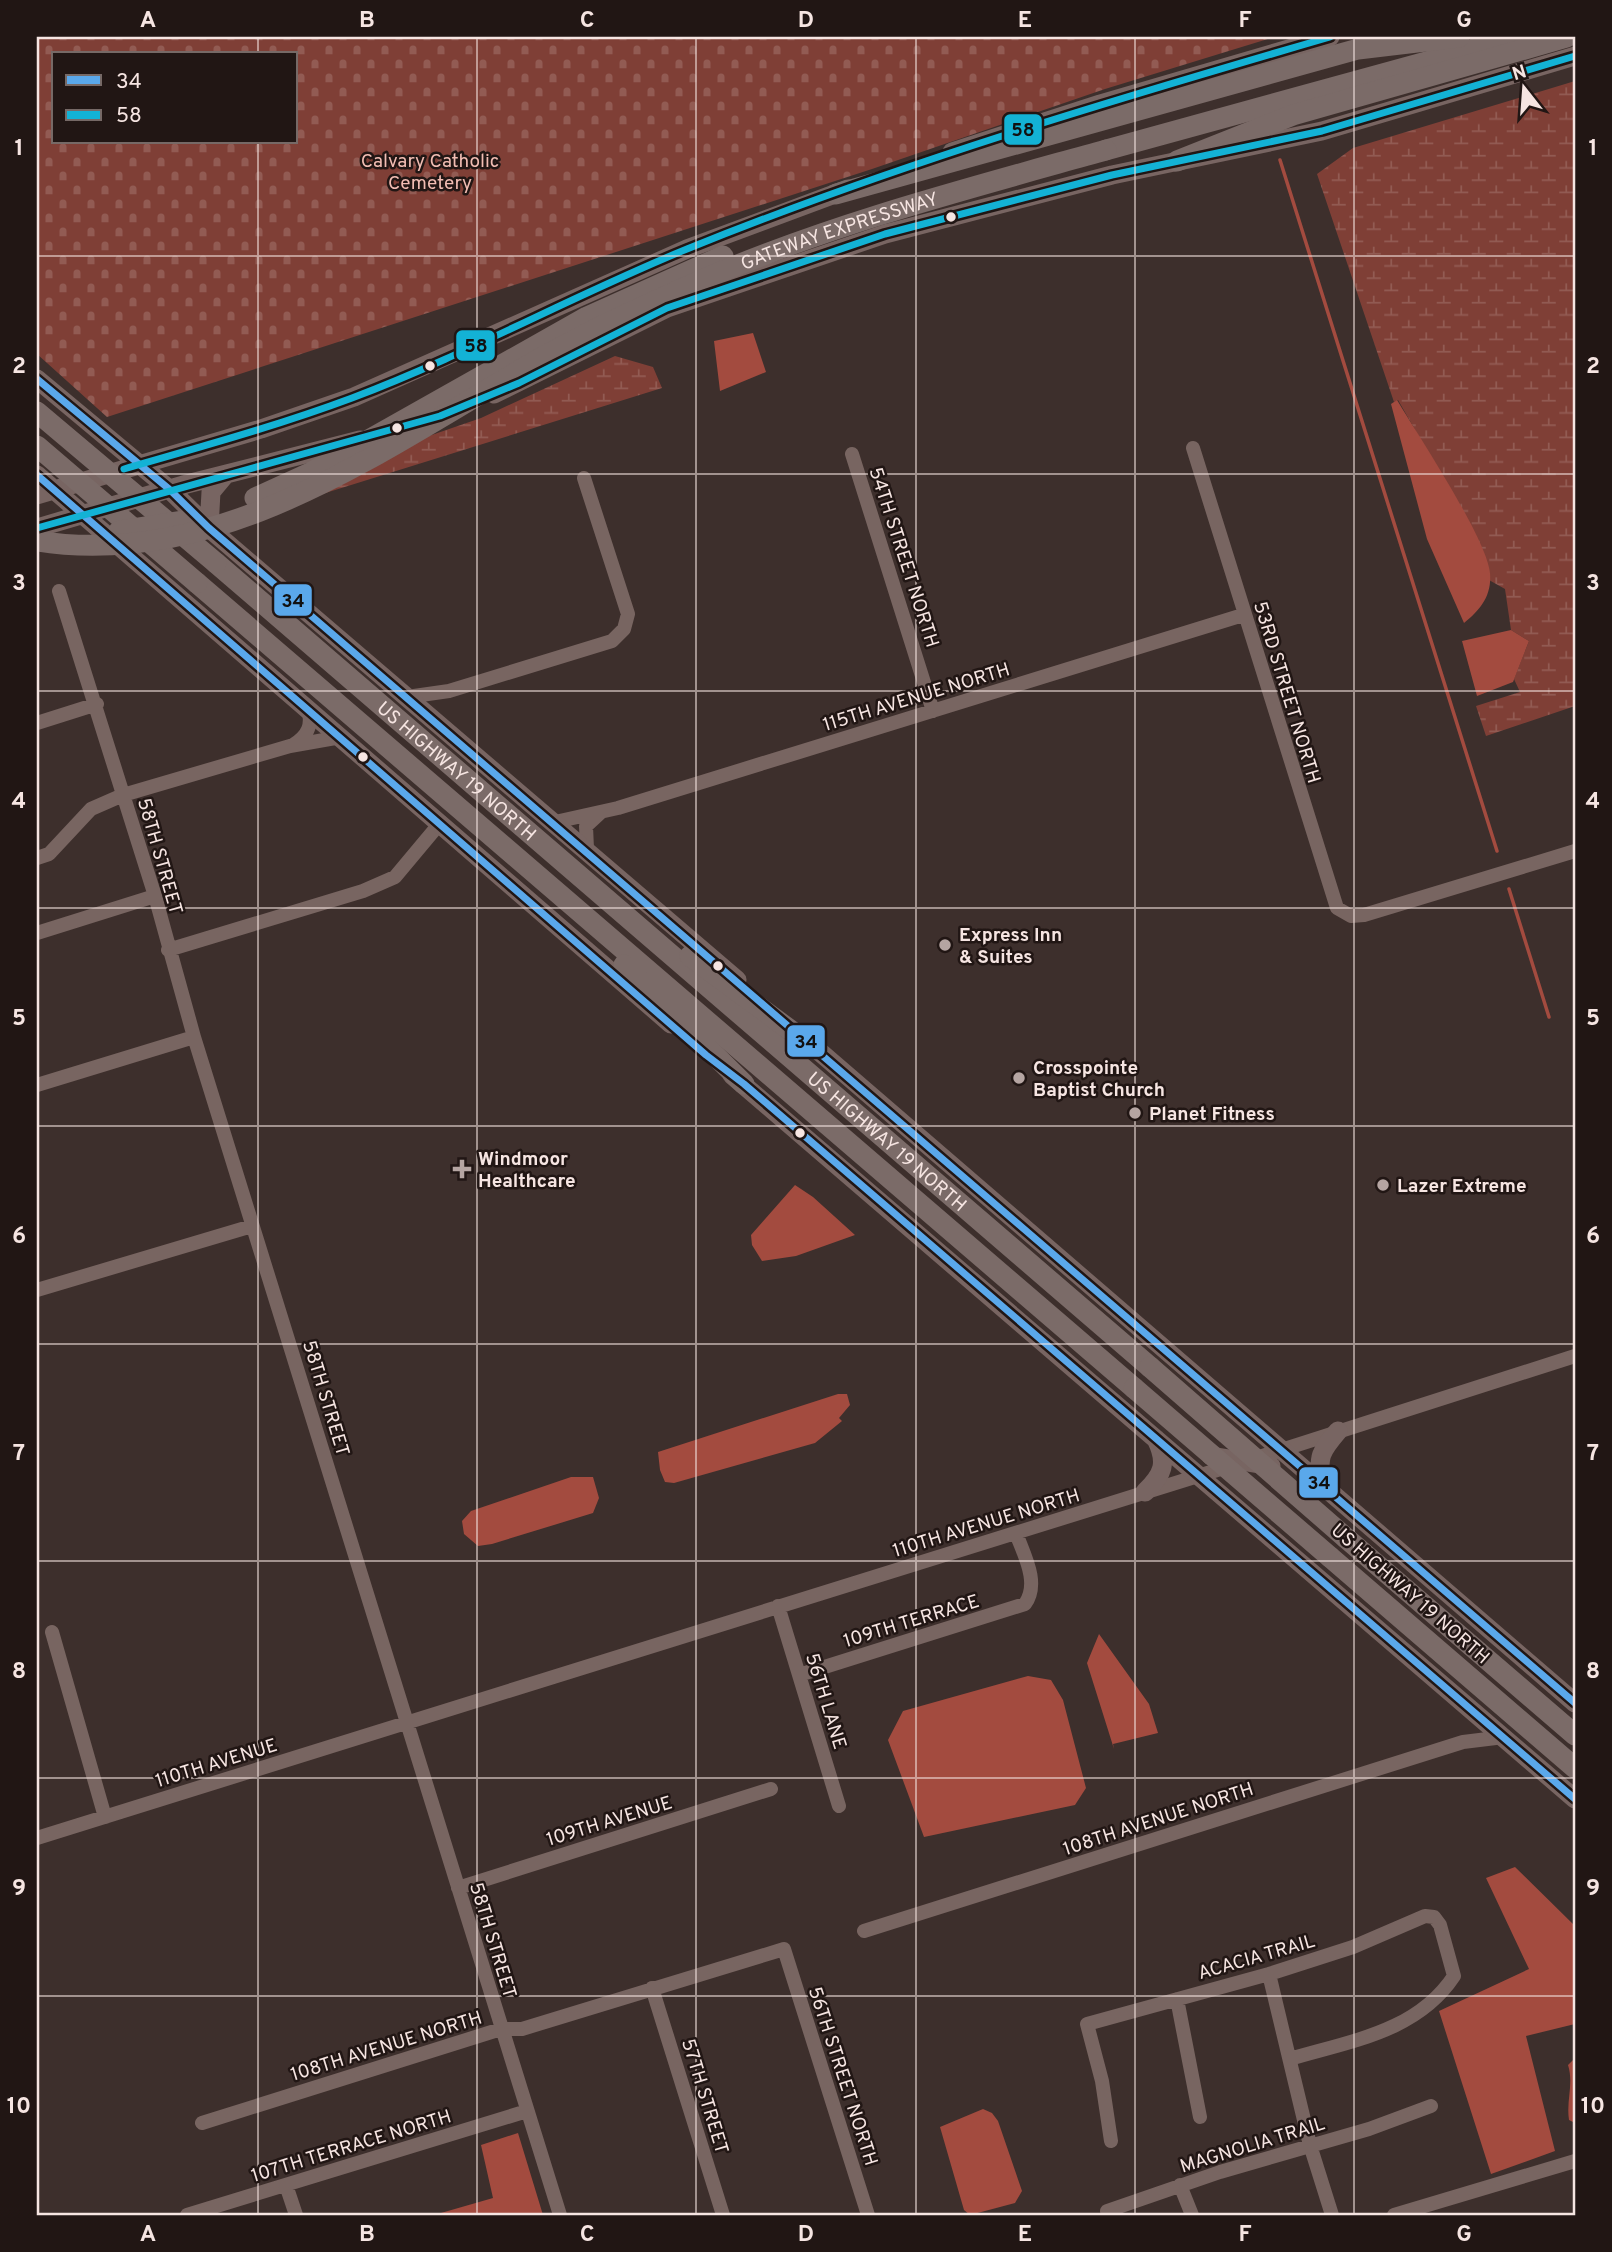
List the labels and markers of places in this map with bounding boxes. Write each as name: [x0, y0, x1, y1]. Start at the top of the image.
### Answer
unlabelled marker: [944, 210, 958, 224]
unlabelled marker: [423, 359, 437, 373]
unlabelled marker: [390, 421, 404, 435]
unlabelled marker: [356, 750, 370, 764]
place label: Express Inn & Suites: [959, 924, 1062, 970]
marker: Express Inn & Suites: [937, 937, 953, 953]
unlabelled marker: [711, 959, 725, 973]
place label: Crosspointe Baptist Church: [1033, 1057, 1165, 1103]
marker: Crosspointe Baptist Church: [1011, 1070, 1027, 1086]
place label: Planet Fitness: [1149, 1103, 1275, 1127]
marker: Planet Fitness: [1127, 1105, 1143, 1121]
unlabelled marker: [793, 1126, 807, 1140]
place label: Windmoor Healthcare: [478, 1148, 576, 1194]
marker: Windmoor Healthcare: [452, 1159, 472, 1179]
place label: Lazer Extreme: [1397, 1175, 1527, 1199]
marker: Lazer Extreme: [1375, 1177, 1391, 1193]

